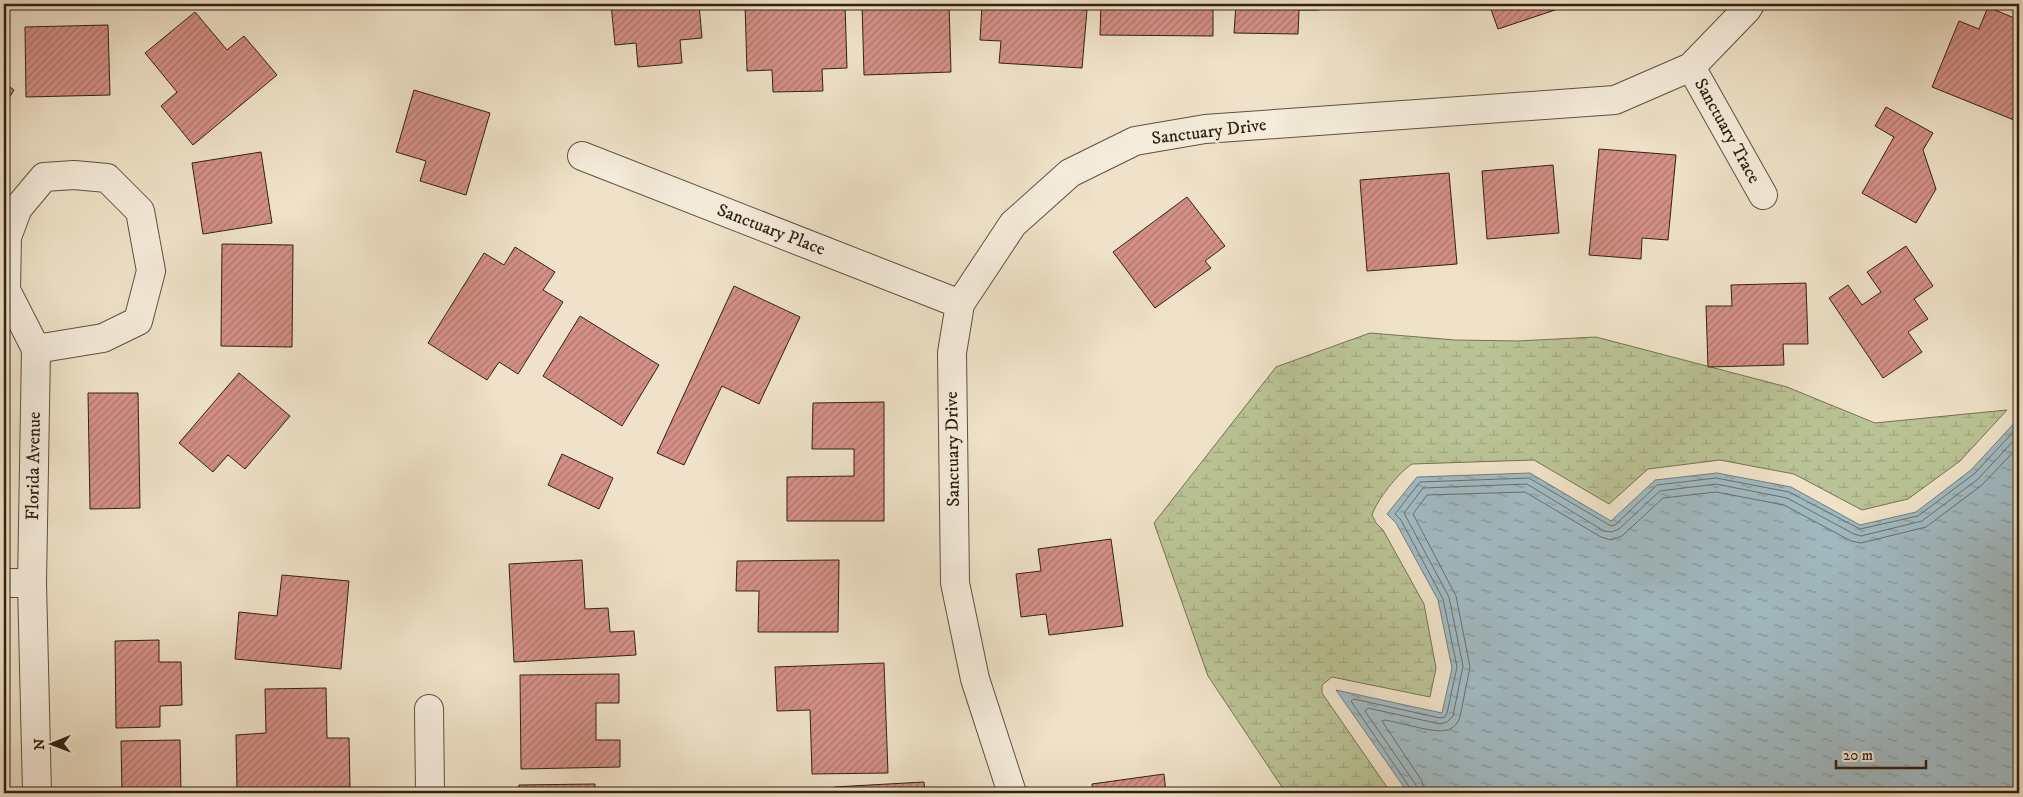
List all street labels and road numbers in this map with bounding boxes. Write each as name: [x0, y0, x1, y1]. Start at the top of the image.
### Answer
street label: Sanctuary Trace: [1689, 75, 1765, 187]
street label: Sanctuary Drive: [1150, 114, 1268, 150]
street label: Sanctuary Place: [714, 199, 828, 261]
street label: Sanctuary Drive: [941, 391, 965, 507]
street label: Florida Avenue: [22, 411, 46, 521]

